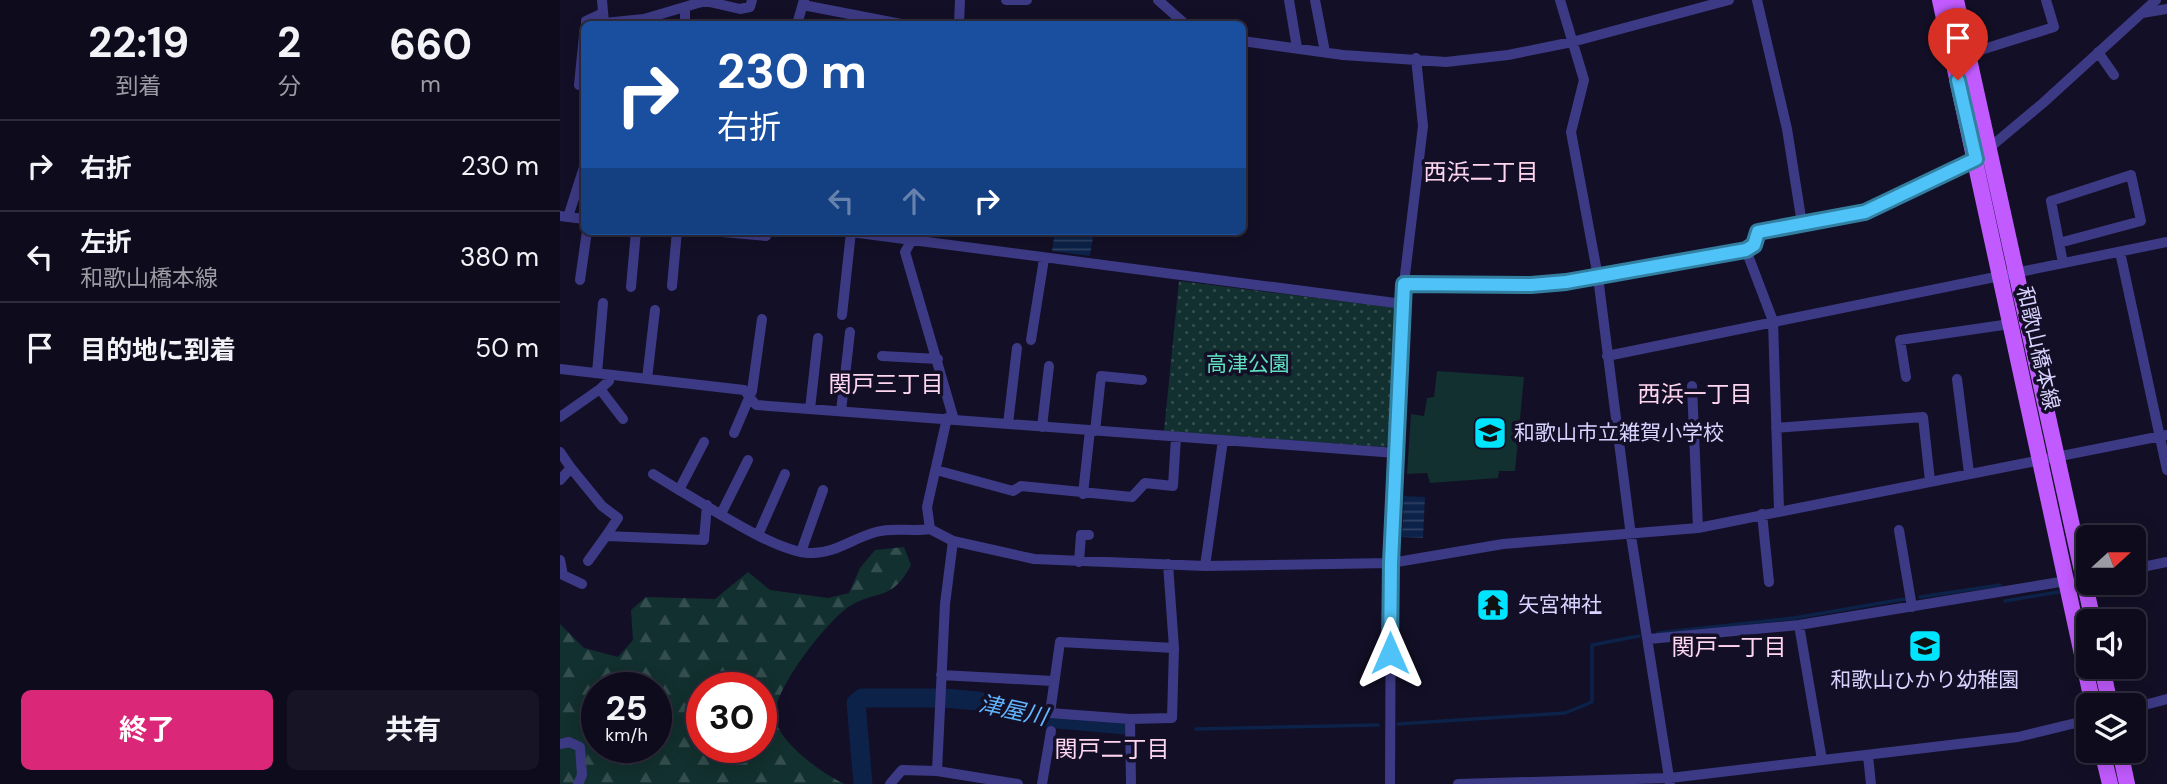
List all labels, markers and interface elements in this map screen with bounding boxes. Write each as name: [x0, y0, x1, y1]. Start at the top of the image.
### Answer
pin: [1928, 8, 1988, 80]
text: 22:19: [88, 15, 189, 70]
text: 2: [277, 15, 301, 70]
text: 660: [389, 17, 472, 72]
icon: arrive: [1939, 19, 1977, 57]
text: 230 m: [717, 39, 867, 103]
icon: right: [602, 49, 693, 140]
text: m: [420, 69, 441, 99]
text: 到着: [116, 71, 162, 101]
text: 分: [278, 71, 301, 101]
text: 右折: [717, 106, 781, 148]
icon: right: [21, 147, 59, 185]
text: 230 m: [461, 149, 539, 183]
text: 右折: [80, 151, 132, 185]
district label: 西浜二丁目: [1424, 157, 1539, 187]
icon: left: [822, 182, 860, 220]
icon: ahead: [895, 182, 933, 220]
icon: right: [968, 182, 1006, 220]
text: 左折: [80, 225, 132, 259]
icon: left: [21, 238, 59, 276]
text: 380 m: [460, 240, 539, 274]
text: 和歌山橋本線: [80, 263, 218, 293]
street label: 和歌山橋本線: [2010, 283, 2066, 413]
icon: arrive: [21, 329, 59, 367]
text: 50 m: [475, 331, 539, 365]
text: 目的地に到着: [80, 333, 236, 367]
park label: 高津公園: [1206, 350, 1290, 378]
district label: 関戸三丁目: [829, 369, 944, 399]
district label: 西浜一丁目: [1638, 379, 1753, 409]
school or university icon: 和歌山市立雑賀小学校: [1471, 414, 1509, 452]
place label: 和歌山市立雑賀小学校: [1514, 419, 1724, 447]
north arrow: [2076, 525, 2146, 595]
map controls: [2076, 525, 2146, 763]
temple icon: 矢宮神社: [1474, 586, 1512, 624]
place label: 矢宮神社: [1518, 591, 1602, 619]
button: sound: [2076, 609, 2146, 679]
position arrow: [1353, 616, 1427, 690]
school or university icon: 和歌山ひかり幼稚園: [1906, 627, 1944, 665]
district label: 関戸一丁目: [1672, 632, 1787, 662]
place label: 和歌山ひかり幼稚園: [1831, 666, 2020, 694]
speed limit sign: 30: [686, 672, 777, 763]
text: 25: [606, 685, 647, 731]
water label: 津屋川: [976, 688, 1053, 732]
button: 終了: [21, 690, 273, 770]
button: 共有: [287, 690, 539, 770]
button: layers: [2076, 693, 2146, 763]
text: km/h: [605, 723, 648, 747]
district label: 関戸二丁目: [1055, 734, 1170, 764]

